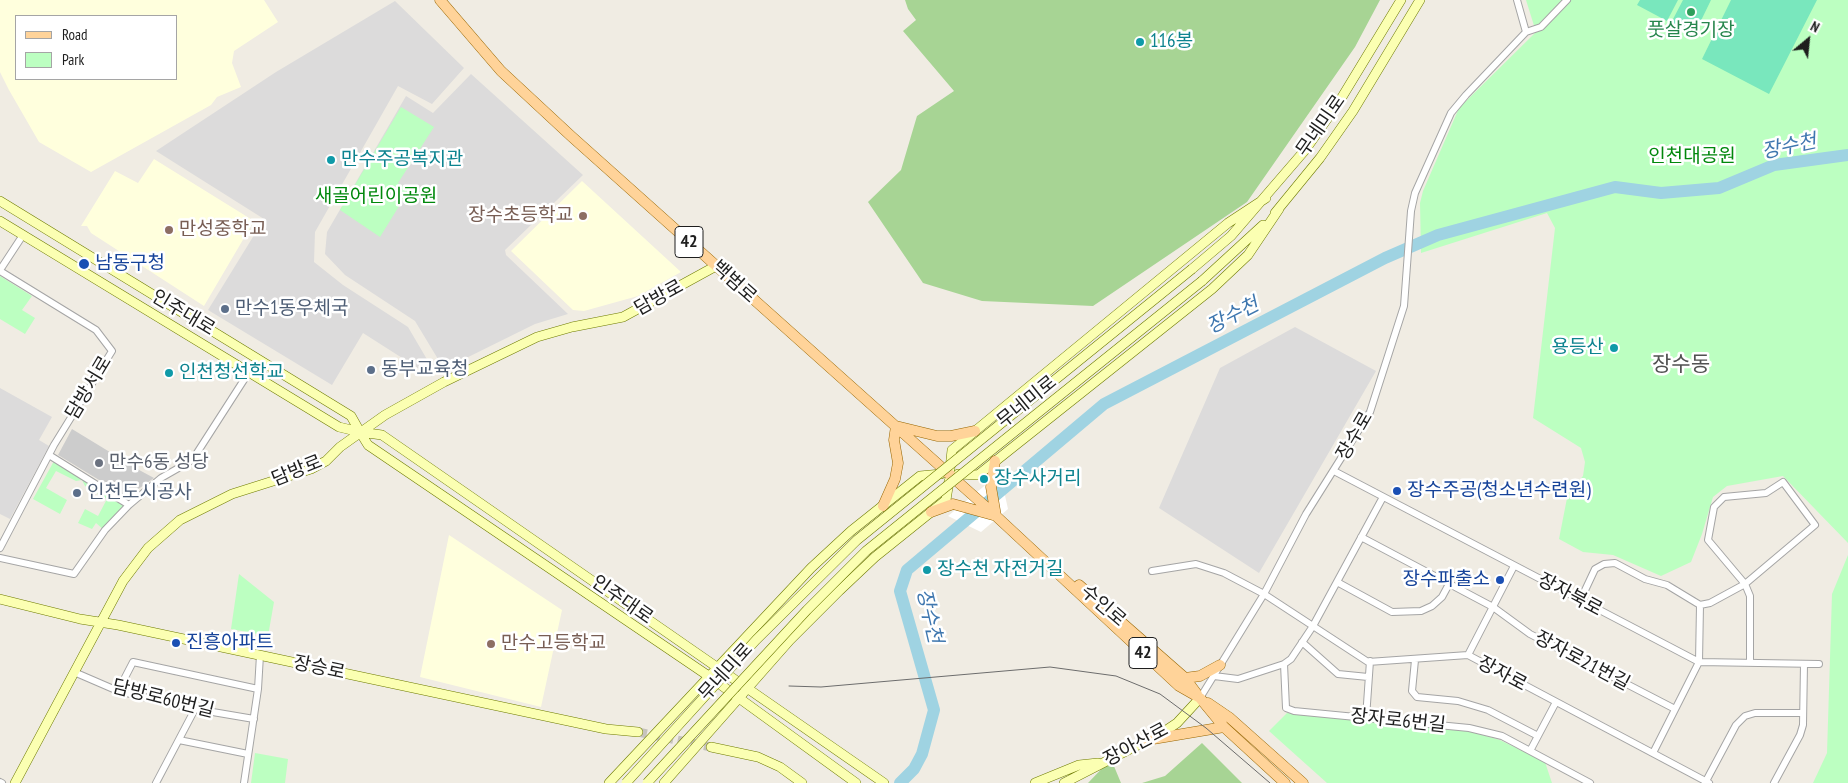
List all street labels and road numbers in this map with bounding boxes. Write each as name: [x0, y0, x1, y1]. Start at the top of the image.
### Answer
street label: 무네미로: [1292, 91, 1350, 161]
road number: 42: [675, 226, 703, 258]
street label: 백범로: [707, 256, 761, 308]
street label: 담방로: [631, 275, 687, 321]
street label: 인주대로: [147, 285, 219, 341]
street label: 담방서로: [61, 352, 117, 424]
street label: 무네미로: [993, 371, 1061, 433]
street label: 장수로: [1332, 408, 1378, 464]
street label: 담방로: [268, 451, 326, 491]
street label: 장자북로: [1534, 569, 1606, 621]
street label: 인주대로: [587, 571, 657, 629]
street label: 수인로: [1076, 580, 1130, 632]
street label: 장자로21번길: [1531, 626, 1633, 696]
street label: 무네미로: [694, 638, 758, 706]
road number: 42: [1129, 638, 1157, 668]
street label: 장승로: [291, 651, 347, 685]
street label: 장자로: [1473, 652, 1531, 696]
street label: 담방로60번길: [110, 675, 216, 723]
street label: 장자로6번길: [1349, 705, 1447, 737]
street label: 장아산로: [1100, 719, 1172, 771]

